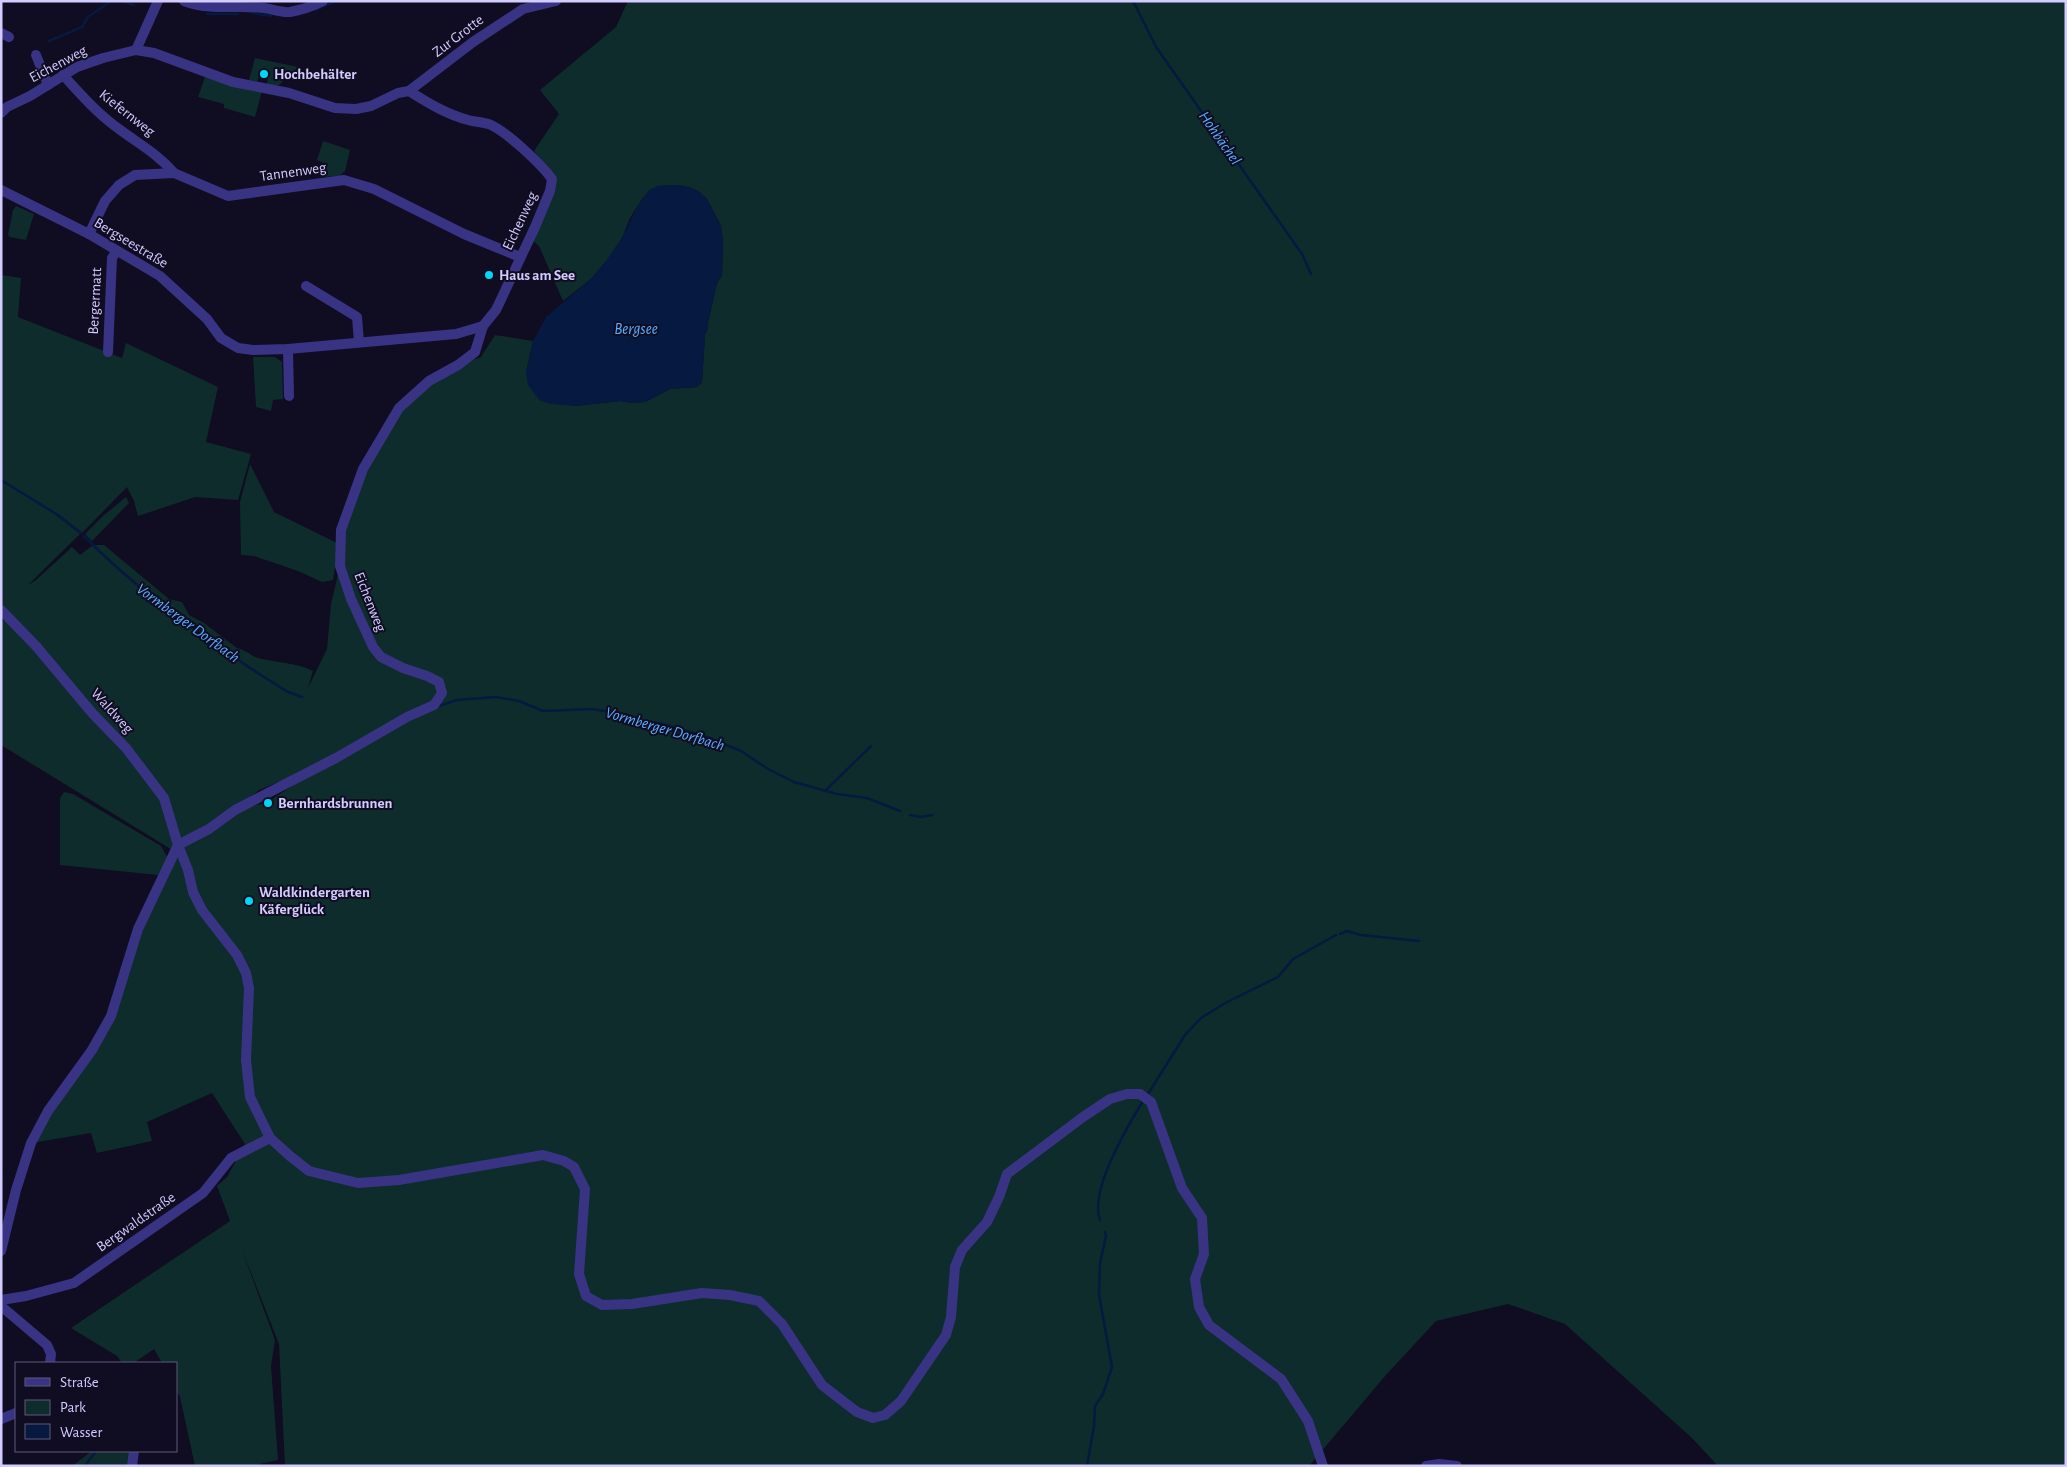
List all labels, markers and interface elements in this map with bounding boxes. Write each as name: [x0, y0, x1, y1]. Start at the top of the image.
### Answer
street label: Zur Grotte: [430, 12, 486, 60]
street label: Eichenweg: [27, 42, 90, 85]
place label: Hochbehälter: [274, 67, 357, 82]
marker: Hochbehälter: [258, 68, 270, 80]
street label: Kiefernweg: [96, 87, 158, 140]
water label: Hohbächel: [1196, 108, 1244, 168]
street label: Tannenweg: [259, 160, 328, 184]
street label: Eichenweg: [500, 189, 540, 253]
street label: Bergseestraße: [91, 215, 171, 271]
street label: Bergermatt: [86, 267, 104, 335]
place label: Haus am See: [499, 268, 575, 283]
marker: Haus am See: [483, 269, 495, 281]
water label: Bergsee: [614, 321, 658, 337]
street label: Eichenweg: [351, 570, 389, 635]
water label: Vormberger Dorfbach: [134, 580, 242, 666]
street label: Waldweg: [88, 686, 136, 737]
water label: Vormberger Dorfbach: [604, 704, 726, 754]
place label: Bernhardsbrunnen: [278, 796, 392, 811]
marker: Bernhardsbrunnen: [262, 797, 274, 809]
place label: Waldkindergarten Käferglück: [259, 885, 370, 917]
marker: Waldkindergarten Käferglück: [243, 895, 255, 907]
street label: Bergwaldstraße: [94, 1189, 178, 1255]
legend: [15, 1362, 178, 1452]
text: Straße: [60, 1375, 99, 1390]
text: Park: [60, 1400, 86, 1415]
text: Wasser: [60, 1425, 103, 1440]

